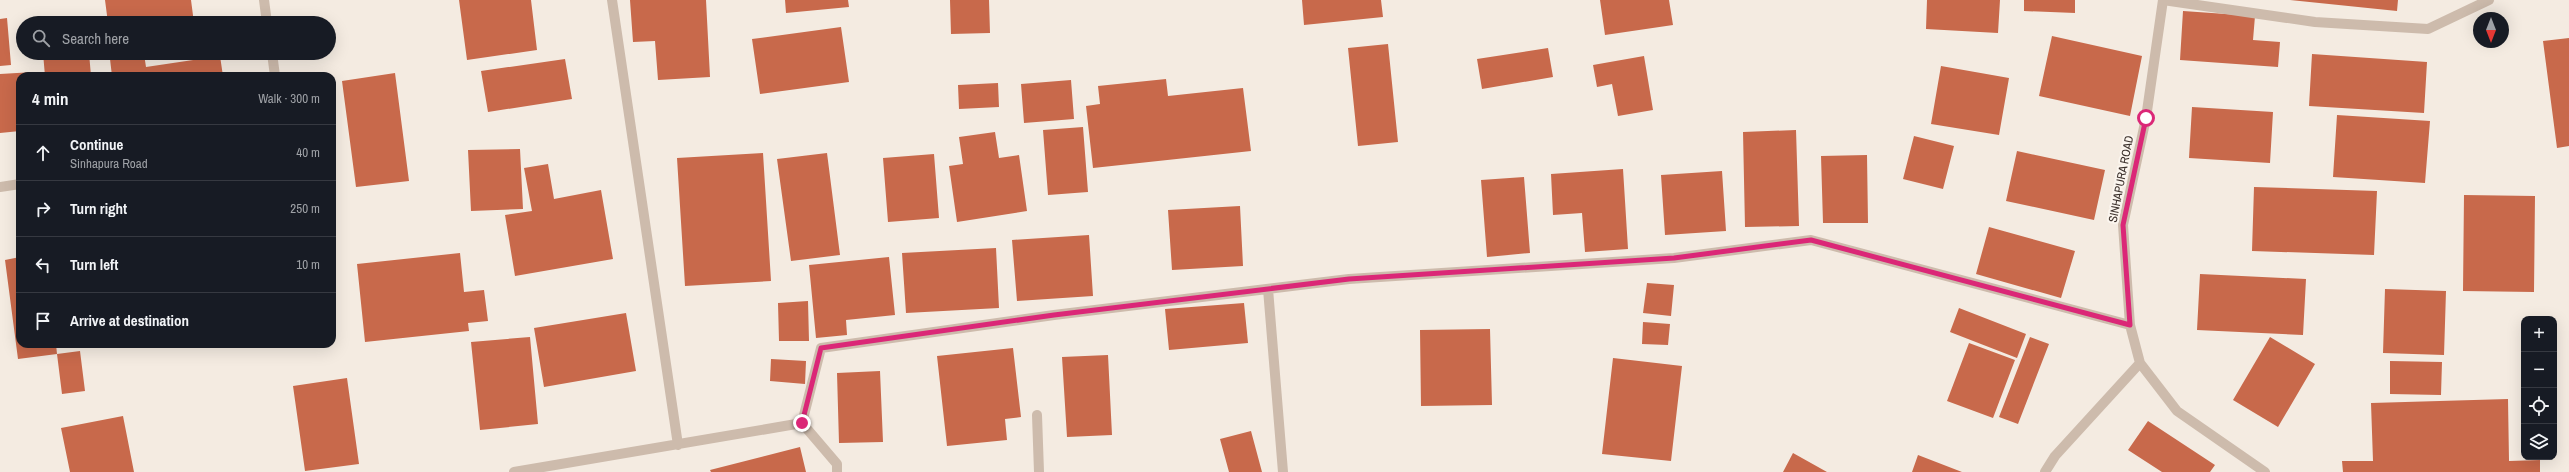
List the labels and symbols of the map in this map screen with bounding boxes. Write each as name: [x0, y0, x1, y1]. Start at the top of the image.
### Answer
north arrow: [2473, 12, 2509, 48]
route start: [2137, 109, 2155, 127]
street label: SINHAPURA ROAD: [2105, 134, 2137, 224]
route end: [793, 414, 811, 432]

